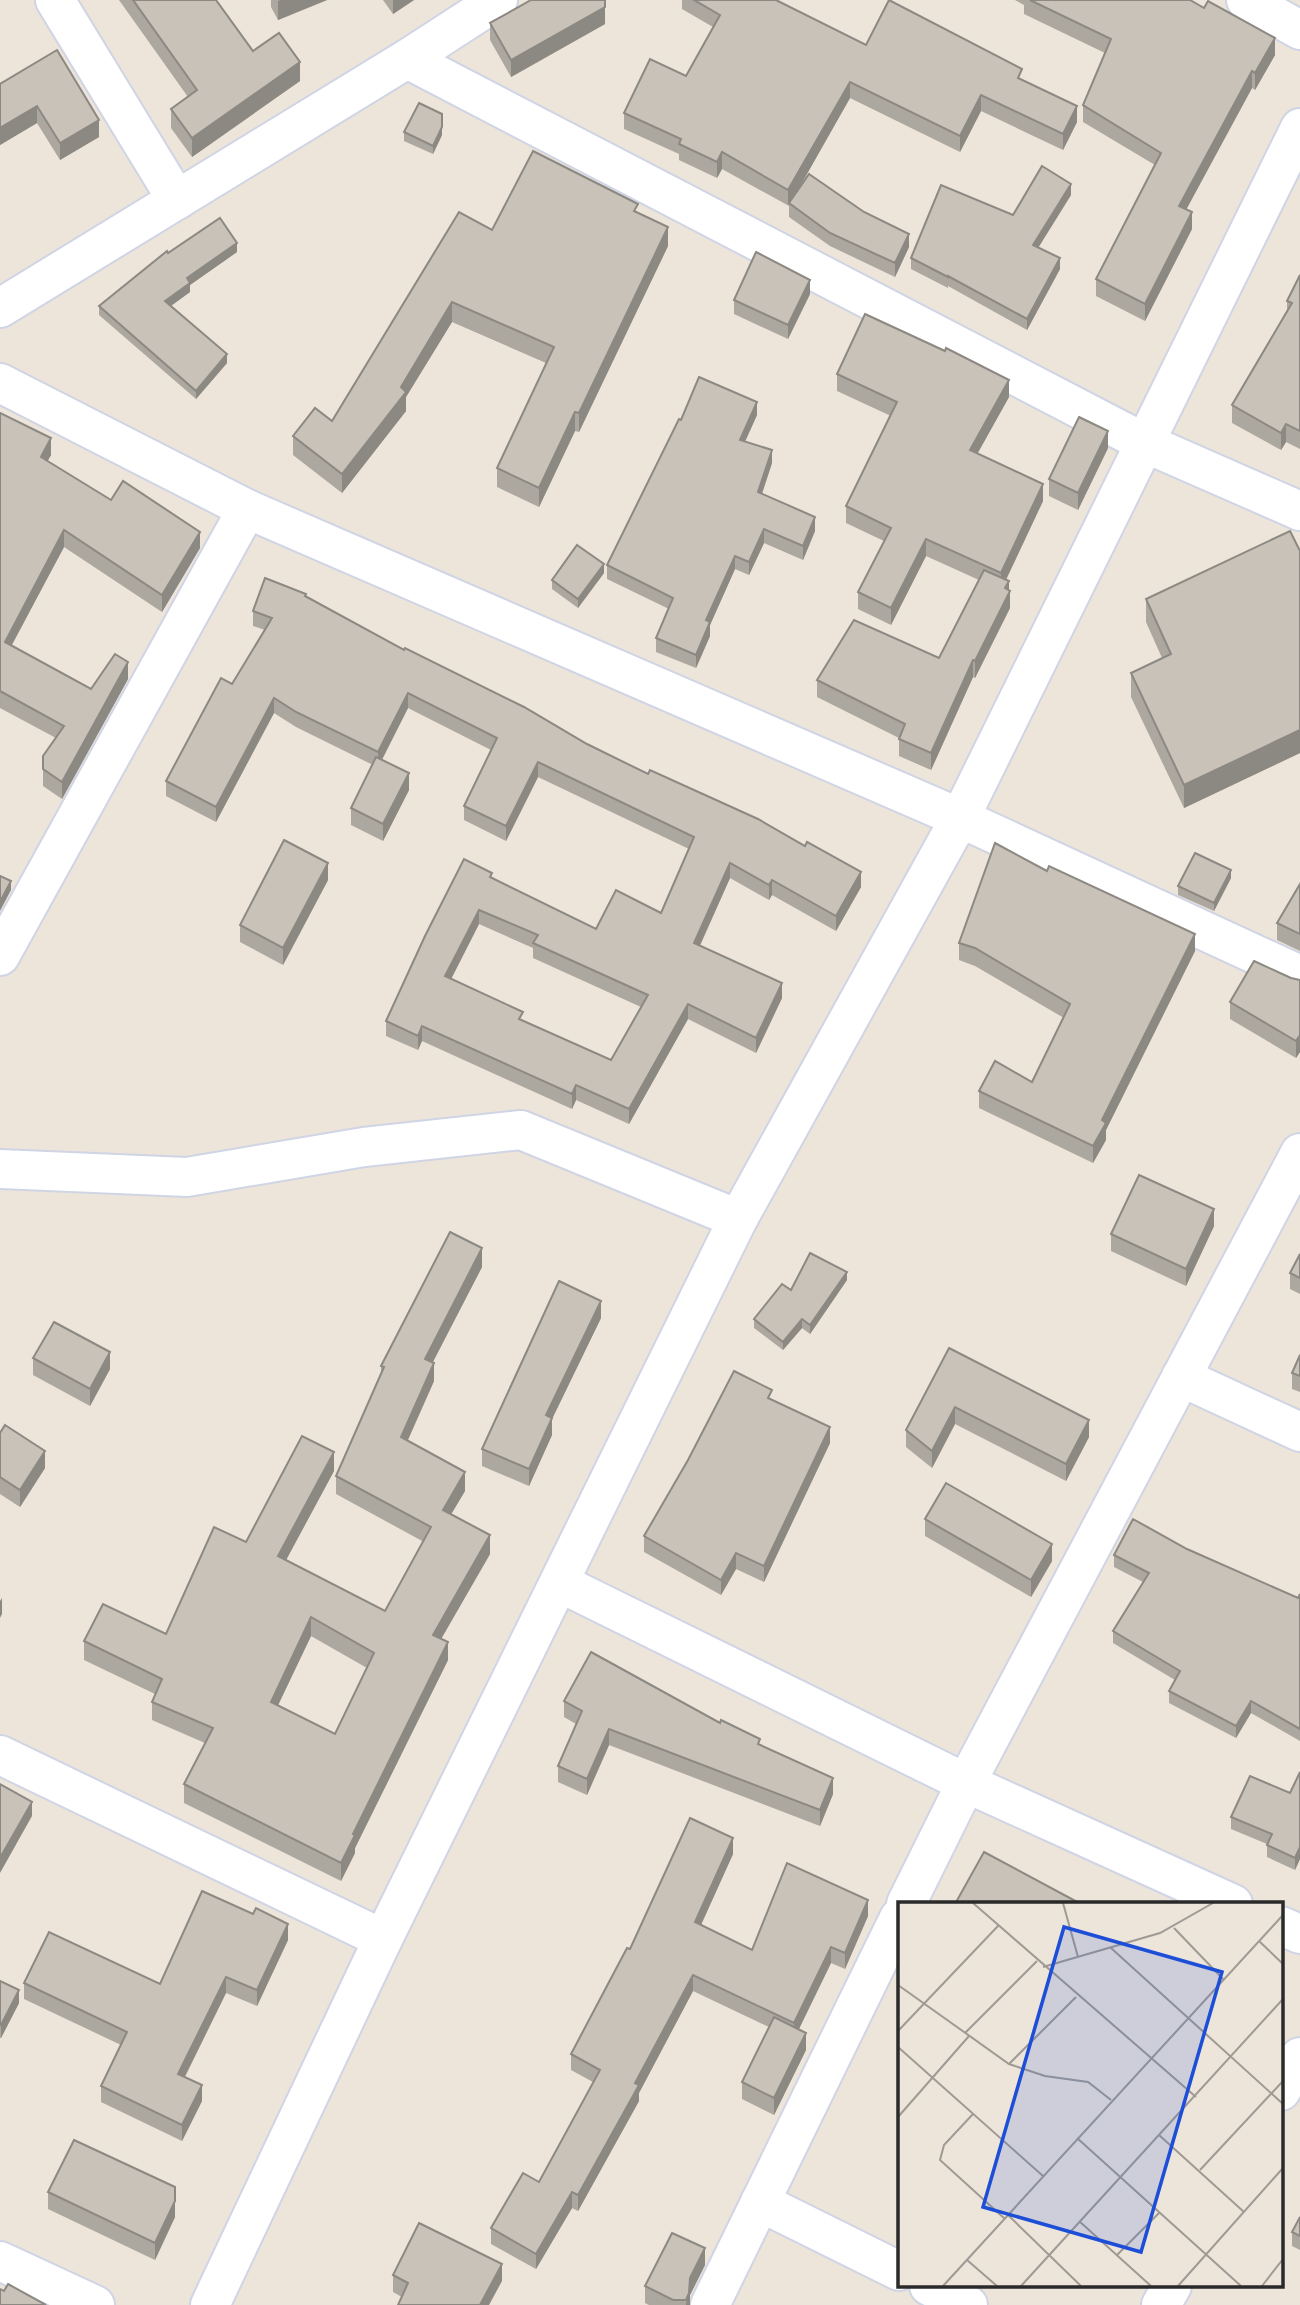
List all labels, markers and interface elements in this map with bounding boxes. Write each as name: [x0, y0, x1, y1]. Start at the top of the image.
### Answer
inset map: [898, 1902, 1282, 2288]

